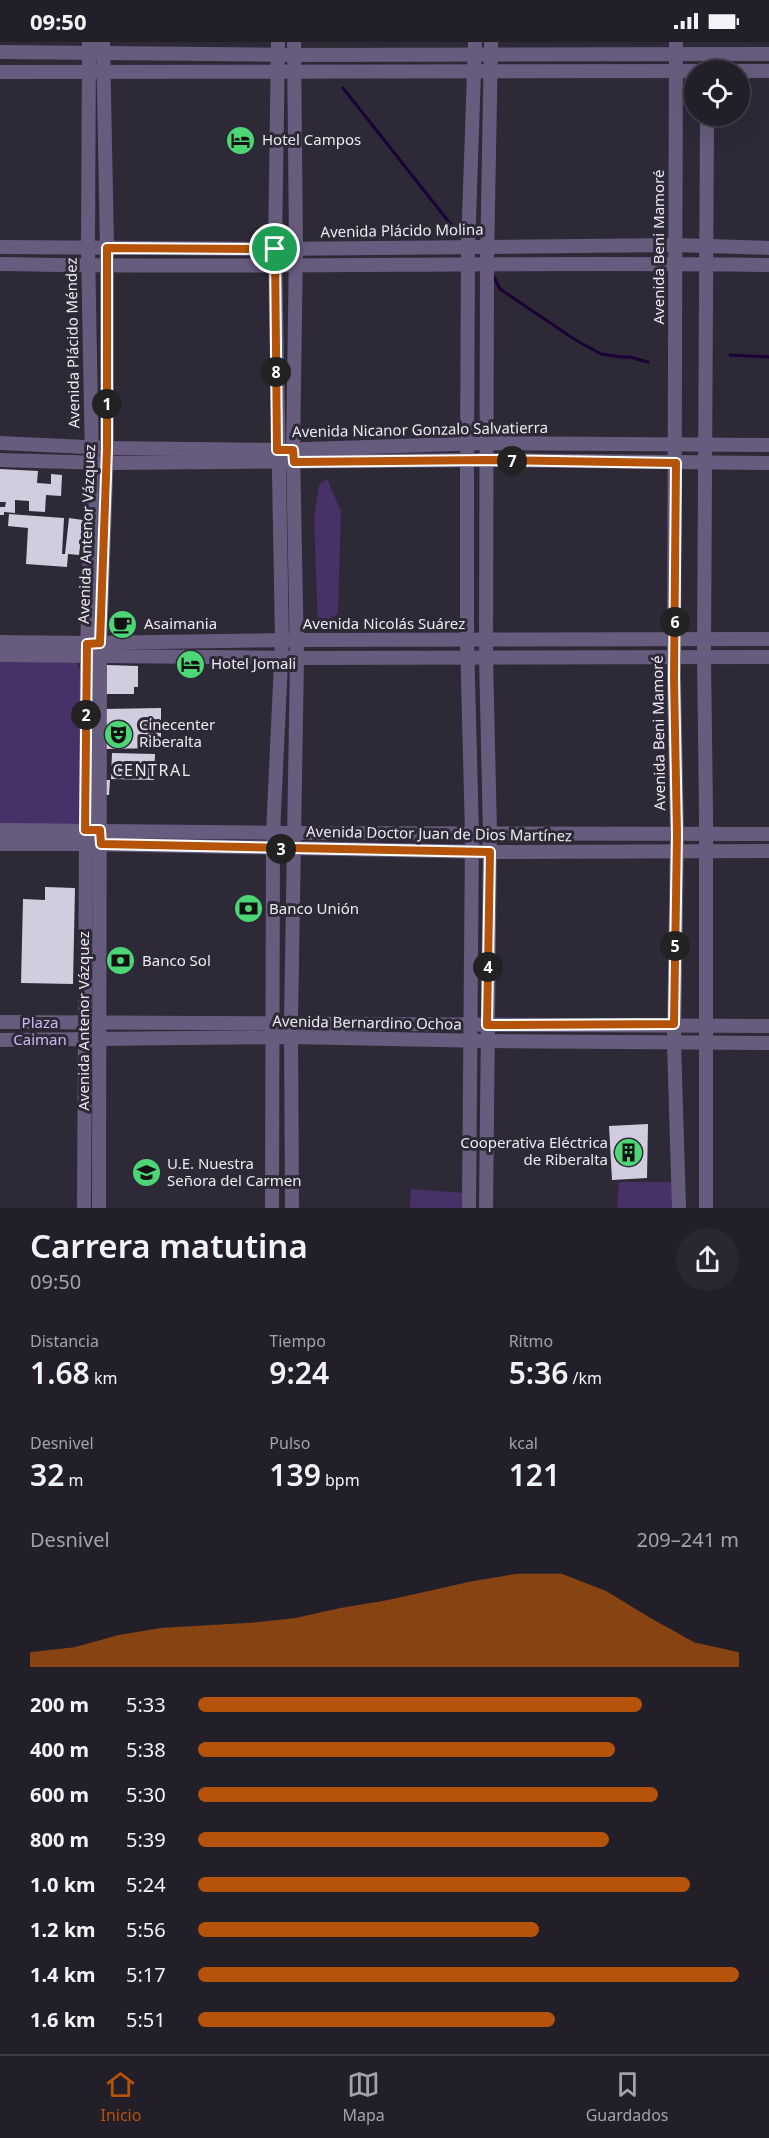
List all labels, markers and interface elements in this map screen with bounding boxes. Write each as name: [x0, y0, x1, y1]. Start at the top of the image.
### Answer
text: 09:50: [30, 6, 87, 36]
map controls: [684, 60, 750, 126]
button: locate: [684, 60, 750, 126]
hotel icon: Hotel Campos: [225, 124, 257, 156]
place label: Hotel Campos: [262, 129, 361, 149]
street label: Avenida Beni Mamoré: [648, 169, 668, 325]
street label: Avenida Plácido Molina: [320, 219, 484, 241]
pin: [249, 223, 300, 274]
icon: arrive: [258, 232, 291, 265]
street label: Avenida Plácido Méndez: [61, 257, 83, 429]
pin: 8: [261, 357, 291, 387]
text: 8: [271, 361, 281, 383]
pin: 1: [92, 389, 122, 419]
text: 1: [102, 393, 112, 415]
street label: Avenida Nicanor Gonzalo Salvatierra: [292, 417, 548, 441]
street label: Avenida Antenor Vázquez: [73, 444, 99, 624]
pin: 7: [497, 446, 527, 476]
text: 7: [507, 450, 517, 472]
pin: 6: [660, 607, 690, 637]
cafe icon: Asaimania: [107, 608, 139, 640]
text: 6: [670, 611, 680, 633]
place label: Asaimania: [144, 613, 217, 633]
street label: Avenida Nicolás Suárez: [303, 613, 465, 633]
hotel icon: Hotel Jomali: [174, 648, 206, 680]
place label: Hotel Jomali: [211, 653, 296, 673]
street label: Avenida Beni Mamoré: [647, 655, 669, 811]
pin: 2: [71, 700, 101, 730]
text: 2: [81, 704, 91, 726]
place label: Cinecenter Riberalta: [139, 714, 215, 751]
theatre icon: Cinecenter Riberalta: [102, 718, 134, 750]
district label: CENTRAL: [112, 759, 192, 781]
street label: Avenida Doctor Juan de Dios Martínez: [306, 821, 572, 845]
pin: 3: [266, 834, 296, 864]
text: 3: [276, 838, 286, 860]
bank icon: Banco Unión: [232, 893, 264, 925]
place label: Banco Unión: [269, 898, 359, 918]
street label: Avenida Antenor Vázquez: [73, 931, 93, 1111]
pin: 5: [660, 931, 690, 961]
text: 5: [670, 935, 680, 957]
bank icon: Banco Sol: [105, 945, 137, 977]
place label: Banco Sol: [142, 950, 211, 970]
pin: 4: [473, 952, 503, 982]
text: 4: [483, 956, 493, 978]
street label: Avenida Bernardino Ochoa: [272, 1010, 462, 1034]
park label: Plaza Caiman: [13, 1012, 67, 1049]
place label: Cooperativa Eléctrica de Riberalta: [460, 1132, 608, 1169]
building icon: Cooperativa Eléctrica de Riberalta: [613, 1136, 645, 1168]
place label: U.E. Nuestra Señora del Carmen: [167, 1153, 302, 1190]
school or university icon: U.E. Nuestra Señora del Carmen: [130, 1157, 162, 1189]
text: Carrera matutina: [30, 1223, 308, 1268]
button: share: [676, 1228, 739, 1291]
text: 09:50: [30, 1268, 81, 1295]
text: Distancia: [30, 1330, 99, 1352]
text: Tiempo: [269, 1330, 326, 1352]
text: Ritmo: [509, 1330, 553, 1352]
text: 1.68: [30, 1352, 90, 1393]
text: 9:24: [269, 1352, 329, 1393]
text: 5:36: [509, 1352, 568, 1393]
text: km: [90, 1367, 117, 1389]
text: /km: [568, 1367, 602, 1389]
text: Desnivel: [30, 1432, 94, 1454]
text: Pulso: [269, 1432, 310, 1454]
text: kcal: [509, 1432, 538, 1454]
text: 32: [30, 1454, 64, 1495]
text: 139: [269, 1454, 321, 1495]
text: 121: [509, 1454, 560, 1495]
text: m: [64, 1469, 83, 1491]
text: bpm: [321, 1469, 360, 1491]
text: Desnivel: [30, 1526, 110, 1553]
text: 209–241 m: [636, 1526, 739, 1553]
text: 200 m: [30, 1691, 89, 1718]
text: 5:33: [126, 1691, 166, 1718]
text: 400 m: [30, 1736, 89, 1763]
text: 5:38: [126, 1736, 166, 1763]
text: 600 m: [30, 1781, 89, 1808]
text: 5:30: [126, 1781, 166, 1808]
text: 800 m: [30, 1826, 89, 1853]
text: 5:39: [126, 1826, 166, 1853]
text: 1.0 km: [30, 1871, 96, 1898]
text: 5:24: [126, 1871, 166, 1898]
text: 1.2 km: [30, 1916, 96, 1943]
text: 5:56: [126, 1916, 166, 1943]
text: 1.4 km: [30, 1961, 96, 1988]
text: 5:17: [126, 1961, 166, 1988]
text: 1.6 km: [30, 2006, 96, 2033]
text: 5:51: [126, 2006, 166, 2033]
tab: Inicio: [100, 2068, 141, 2126]
tab: Mapa: [342, 2068, 385, 2126]
tab: Guardados: [586, 2068, 668, 2126]

